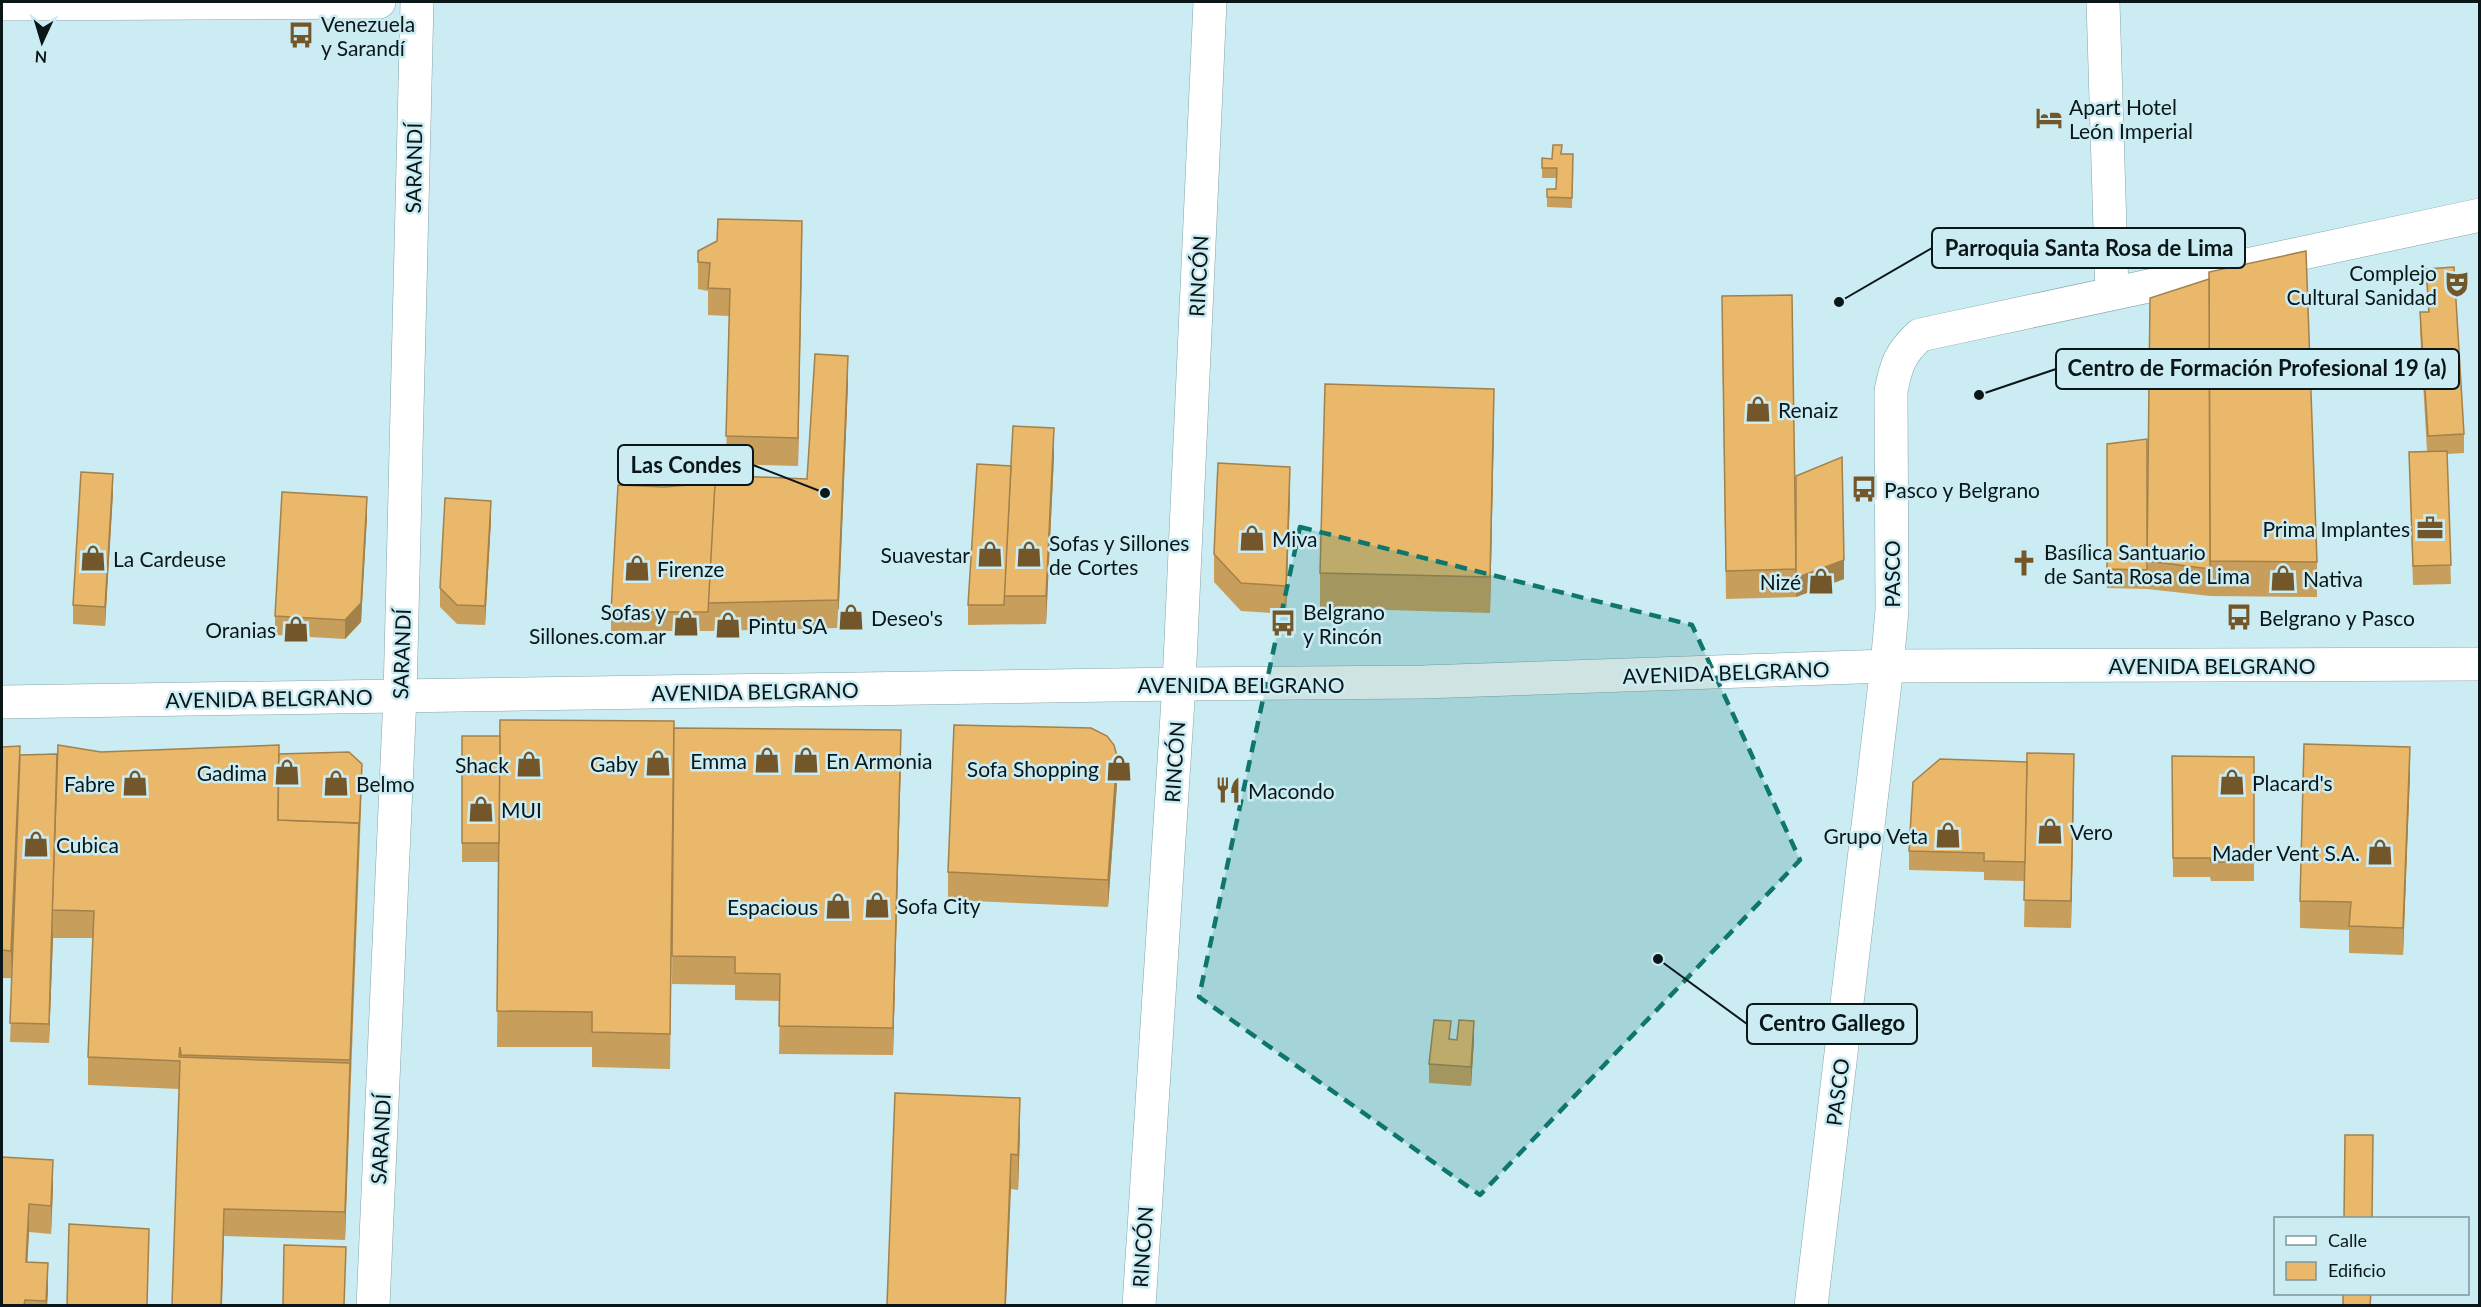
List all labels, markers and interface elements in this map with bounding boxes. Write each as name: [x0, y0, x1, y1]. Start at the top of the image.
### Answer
place label: Venezuela y Sarandí: [321, 11, 415, 60]
north arrow: [12, 12, 72, 72]
bus stop icon: Venezuela y Sarandí: [286, 20, 316, 50]
text: N: [34, 48, 48, 67]
place label: Apart Hotel León Imperial: [2069, 94, 2193, 143]
hotel icon: Apart Hotel León Imperial: [2034, 103, 2064, 133]
street label: SARANDÍ: [400, 121, 426, 214]
callout: Parroquia Santa Rosa de Lima: [1932, 228, 2245, 268]
text: Parroquia Santa Rosa de Lima: [1945, 234, 2233, 261]
street label: RINCÓN: [1183, 235, 1213, 317]
place label: Complejo Cultural Sanidad: [2287, 260, 2437, 309]
theatre icon: Complejo Cultural Sanidad: [2442, 269, 2472, 299]
callout: Centro de Formación Profesional 19 (a): [2056, 349, 2459, 389]
text: Centro de Formación Profesional 19 (a): [2067, 354, 2447, 381]
shop icon: Renaiz: [1743, 394, 1773, 424]
place label: Renaiz: [1778, 397, 1838, 422]
callout: Las Condes: [618, 445, 753, 485]
text: Las Condes: [631, 451, 741, 478]
bus stop icon: Pasco y Belgrano: [1849, 474, 1879, 504]
place label: Pasco y Belgrano: [1884, 477, 2040, 502]
office icon: Prima Implantes: [2415, 513, 2445, 543]
place label: Prima Implantes: [2262, 516, 2410, 541]
shop icon: Miva: [1237, 523, 1267, 553]
place label: Miva: [1272, 526, 1317, 551]
place label: Sofas y Sillones de Cortes: [1049, 530, 1189, 579]
shop icon: Suavestar: [975, 539, 1005, 569]
shop icon: Sofas y Sillones de Cortes: [1014, 539, 1044, 569]
place label: Basílica Santuario de Santa Rosa de Lima: [2044, 539, 2250, 588]
street label: PASCO: [1879, 540, 1904, 608]
place label: Suavestar: [881, 542, 970, 567]
shop icon: La Cardeuse: [78, 543, 108, 573]
place label: La Cardeuse: [113, 546, 226, 571]
church icon: Basílica Santuario de Santa Rosa de Lima: [2009, 548, 2039, 578]
shop icon: Firenze: [622, 553, 652, 583]
place label: Firenze: [657, 556, 724, 581]
shop icon: Nativa: [2268, 563, 2298, 593]
shop icon: Nizé: [1806, 566, 1836, 596]
place label: Nativa: [2303, 566, 2363, 591]
place label: Nizé: [1760, 569, 1801, 594]
place label: Sofas y Sillones.com.ar: [529, 599, 666, 648]
place label: Belgrano y Rincón: [1303, 599, 1385, 648]
shop icon: Deseo's: [836, 602, 866, 632]
bus stop icon: Belgrano y Pasco: [2224, 602, 2254, 632]
place label: Deseo's: [871, 605, 943, 630]
place label: Belgrano y Pasco: [2259, 605, 2415, 630]
street label: SARANDÍ: [387, 607, 415, 700]
shop icon: Sofas y Sillones.com.ar: [671, 608, 701, 638]
bus stop icon: Belgrano y Rincón: [1268, 608, 1298, 638]
shop icon: Pintu SA: [713, 610, 743, 640]
place label: Pintu SA: [748, 613, 828, 638]
shop icon: Oranias: [281, 614, 311, 644]
place label: Oranias: [205, 617, 276, 642]
street label: AVENIDA BELGRANO: [2108, 653, 2316, 678]
street label: AVENIDA BELGRANO: [1622, 656, 1830, 688]
street label: AVENIDA BELGRANO: [1137, 672, 1345, 697]
street label: AVENIDA BELGRANO: [651, 677, 859, 705]
street label: AVENIDA BELGRANO: [165, 684, 373, 712]
street label: RINCÓN: [1159, 720, 1189, 804]
shop icon: Emma: [752, 745, 782, 775]
shop icon: En Armonia: [791, 745, 821, 775]
shop icon: Gaby: [643, 748, 673, 778]
place label: Emma: [690, 748, 747, 773]
place label: En Armonia: [826, 748, 932, 773]
shop icon: Shack: [514, 749, 544, 779]
place label: Gaby: [590, 751, 638, 776]
place label: Shack: [455, 752, 509, 777]
shop icon: Sofa Shopping: [1104, 753, 1134, 783]
place label: Sofa Shopping: [967, 756, 1099, 781]
shop icon: Gadima: [272, 757, 302, 787]
place label: Gadima: [197, 760, 267, 785]
shop icon: Placard's: [2217, 767, 2247, 797]
shop icon: Fabre: [120, 768, 150, 798]
shop icon: Belmo: [321, 768, 351, 798]
place label: Placard's: [2252, 770, 2333, 795]
place label: Fabre: [64, 771, 115, 796]
place label: Belmo: [356, 771, 415, 796]
restaurant icon: Macondo: [1213, 775, 1243, 805]
place label: Macondo: [1248, 778, 1335, 803]
shop icon: MUI: [466, 794, 496, 824]
place label: MUI: [501, 797, 542, 822]
shop icon: Vero: [2035, 816, 2065, 846]
place label: Vero: [2070, 819, 2113, 844]
shop icon: Grupo Veta: [1933, 820, 1963, 850]
place label: Grupo Veta: [1824, 823, 1928, 848]
shop icon: Cubica: [21, 829, 51, 859]
place label: Cubica: [56, 832, 119, 857]
shop icon: Mader Vent S.A.: [2365, 837, 2395, 867]
place label: Mader Vent S.A.: [2212, 840, 2360, 865]
shop icon: Sofa City: [862, 890, 892, 920]
shop icon: Espacious: [823, 891, 853, 921]
place label: Sofa City: [897, 893, 981, 918]
place label: Espacious: [727, 894, 818, 919]
callout: Centro Gallego: [1747, 1004, 1917, 1044]
text: Centro Gallego: [1759, 1009, 1905, 1036]
street label: PASCO: [1820, 1057, 1854, 1127]
street label: SARANDÍ: [365, 1092, 395, 1185]
street label: RINCÓN: [1127, 1205, 1157, 1289]
legend: [2274, 1217, 2469, 1295]
text: Calle: [2328, 1229, 2367, 1251]
text: Edificio: [2328, 1259, 2386, 1281]

